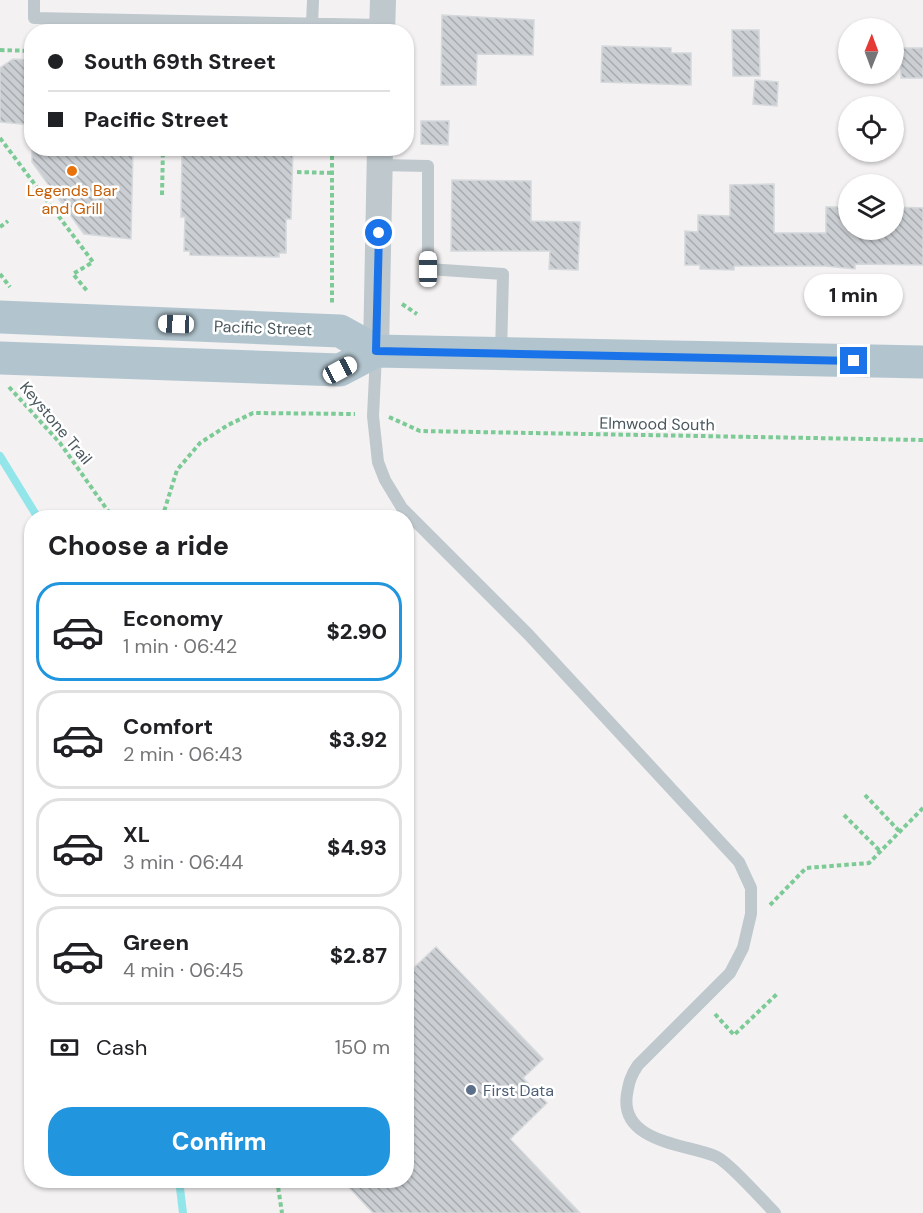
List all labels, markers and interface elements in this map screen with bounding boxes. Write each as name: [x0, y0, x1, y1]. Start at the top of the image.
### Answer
north arrow: [838, 18, 904, 84]
map controls: [838, 18, 904, 240]
text: South 69th Street: [84, 47, 276, 76]
button: locate: [838, 96, 904, 162]
text: Pacific Street: [84, 105, 229, 134]
marker: Legends Bar and Grill: [65, 164, 79, 178]
button: layers: [838, 174, 904, 240]
place label: Legends Bar and Grill: [27, 180, 117, 219]
route start: [365, 219, 392, 246]
car: [419, 251, 437, 287]
callout: 1 min: [804, 274, 904, 316]
text: 1 min: [829, 282, 878, 308]
car: [158, 314, 194, 334]
street label: Pacific Street: [213, 316, 313, 340]
route end: [840, 347, 867, 374]
car: [320, 354, 360, 386]
street label: Keystone Trail: [15, 377, 97, 469]
street label: Elmwood South: [599, 412, 715, 436]
text: Choose a ride: [48, 528, 229, 563]
text: Economy: [123, 604, 223, 633]
icon: car: [51, 605, 105, 659]
text: $2.90: [326, 617, 387, 646]
text: 1 min · 06:42: [123, 633, 237, 659]
text: Comfort: [123, 712, 213, 741]
icon: car: [51, 713, 105, 767]
text: $3.92: [329, 725, 387, 754]
text: 2 min · 06:43: [123, 741, 243, 767]
text: XL: [123, 820, 150, 849]
icon: car: [51, 821, 105, 875]
text: $4.93: [327, 833, 387, 862]
text: 3 min · 06:44: [123, 849, 243, 875]
text: Green: [123, 928, 189, 957]
icon: car: [51, 929, 105, 983]
text: $2.87: [330, 941, 387, 970]
text: 4 min · 06:45: [123, 957, 244, 983]
icon: cash: [48, 1031, 81, 1064]
text: Cash: [96, 1033, 147, 1062]
text: 150 m: [335, 1034, 390, 1060]
place label: First Data: [483, 1080, 554, 1101]
marker: First Data: [464, 1083, 478, 1097]
button: Confirm: [48, 1107, 390, 1176]

